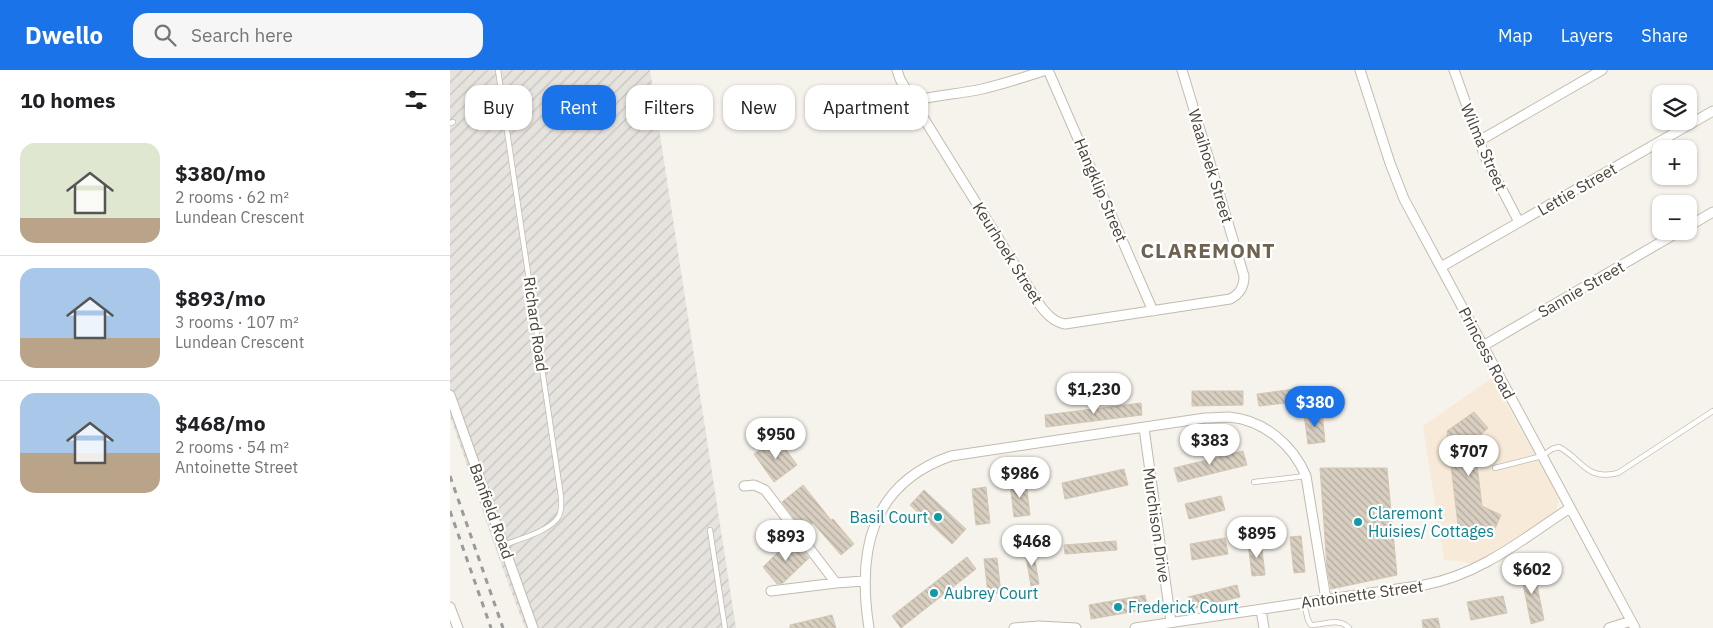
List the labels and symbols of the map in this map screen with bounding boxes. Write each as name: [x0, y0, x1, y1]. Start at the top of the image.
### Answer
street label: Wilma Street: [1457, 100, 1511, 194]
street label: Waaihoek Street: [1184, 107, 1238, 225]
street label: Hangklip Street: [1070, 135, 1132, 245]
street label: Lettie Street: [1534, 158, 1620, 220]
street label: Keurhoek Street: [969, 198, 1047, 308]
district label: CLAREMONT: [1140, 236, 1276, 264]
street label: Sannie Street: [1534, 256, 1628, 322]
street label: Richard Road: [519, 275, 553, 373]
street label: Princess Road: [1454, 304, 1520, 402]
pin: $1,230: [1053, 372, 1135, 415]
pin: $380: [1285, 386, 1345, 428]
pin: $950: [746, 418, 806, 460]
pin: $383: [1180, 424, 1240, 466]
pin: $707: [1439, 434, 1499, 477]
pin: $986: [990, 456, 1050, 499]
street label: Banfield Road: [465, 461, 519, 561]
street label: Murchison Drive: [1139, 466, 1175, 584]
place label: Claremont Huisies/ Cottages: [1368, 503, 1494, 541]
place label: Basil Court: [850, 507, 928, 527]
marker: Basil Court: [932, 511, 944, 523]
pin: $895: [1227, 516, 1287, 559]
marker: Claremont Huisies/ Cottages: [1352, 516, 1364, 528]
pin: $893: [756, 520, 816, 562]
pin: $468: [1002, 524, 1062, 567]
pin: $602: [1502, 552, 1562, 595]
street label: Antoinette Street: [1300, 576, 1424, 612]
place label: Aubrey Court: [944, 583, 1038, 603]
marker: Aubrey Court: [928, 587, 940, 599]
place label: Frederick Court: [1128, 597, 1239, 617]
marker: Frederick Court: [1112, 601, 1124, 613]

